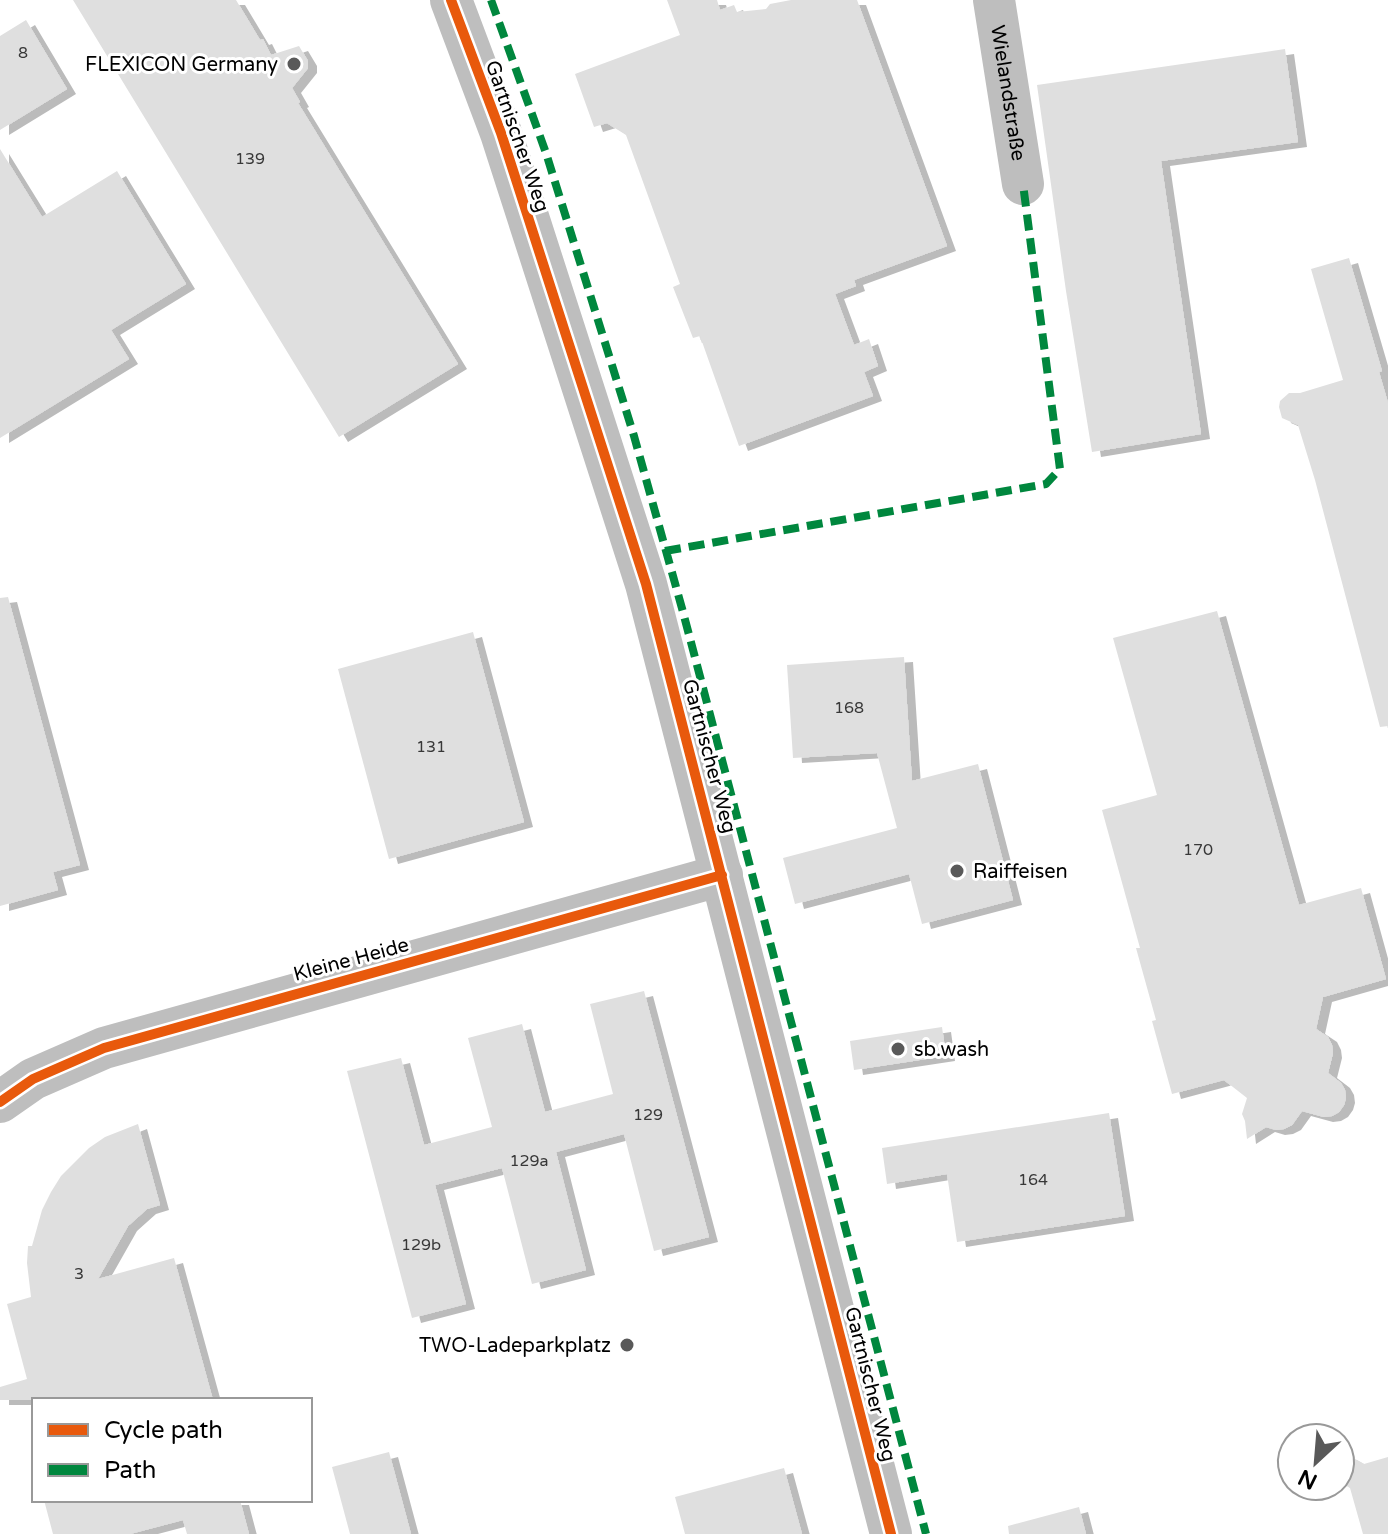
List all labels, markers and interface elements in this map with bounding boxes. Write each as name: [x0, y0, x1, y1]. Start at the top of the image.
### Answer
street label: Wielandstraße: [985, 23, 1030, 163]
house number: 8: [18, 43, 28, 63]
place label: FLEXICON Germany: [85, 53, 278, 77]
marker: FLEXICON Germany: [285, 55, 303, 73]
street label: Gartnischer Weg: [480, 57, 554, 215]
house number: 139: [235, 149, 265, 169]
street label: Gartnischer Weg: [677, 676, 741, 836]
house number: 168: [834, 698, 864, 718]
house number: 131: [416, 737, 446, 757]
house number: 170: [1183, 840, 1213, 860]
place label: Raiffeisen: [973, 860, 1068, 884]
marker: Raiffeisen: [948, 862, 966, 880]
street label: Kleine Heide: [291, 933, 412, 987]
place label: sb.wash: [914, 1038, 989, 1062]
marker: sb.wash: [889, 1040, 907, 1058]
house number: 129: [633, 1105, 663, 1125]
house number: 129a: [509, 1151, 549, 1171]
house number: 164: [1018, 1170, 1048, 1190]
house number: 129b: [401, 1235, 441, 1255]
house number: 3: [74, 1264, 84, 1284]
street label: Gartnischer Weg: [839, 1304, 901, 1464]
place label: TWO-Ladeparkplatz: [419, 1334, 611, 1358]
marker: TWO-Ladeparkplatz: [618, 1336, 636, 1354]
legend: [32, 1398, 312, 1502]
text: Cycle path: [104, 1416, 223, 1445]
north arrow: [1276, 1422, 1356, 1502]
text: Path: [104, 1456, 157, 1485]
text: N: [1294, 1464, 1321, 1495]

